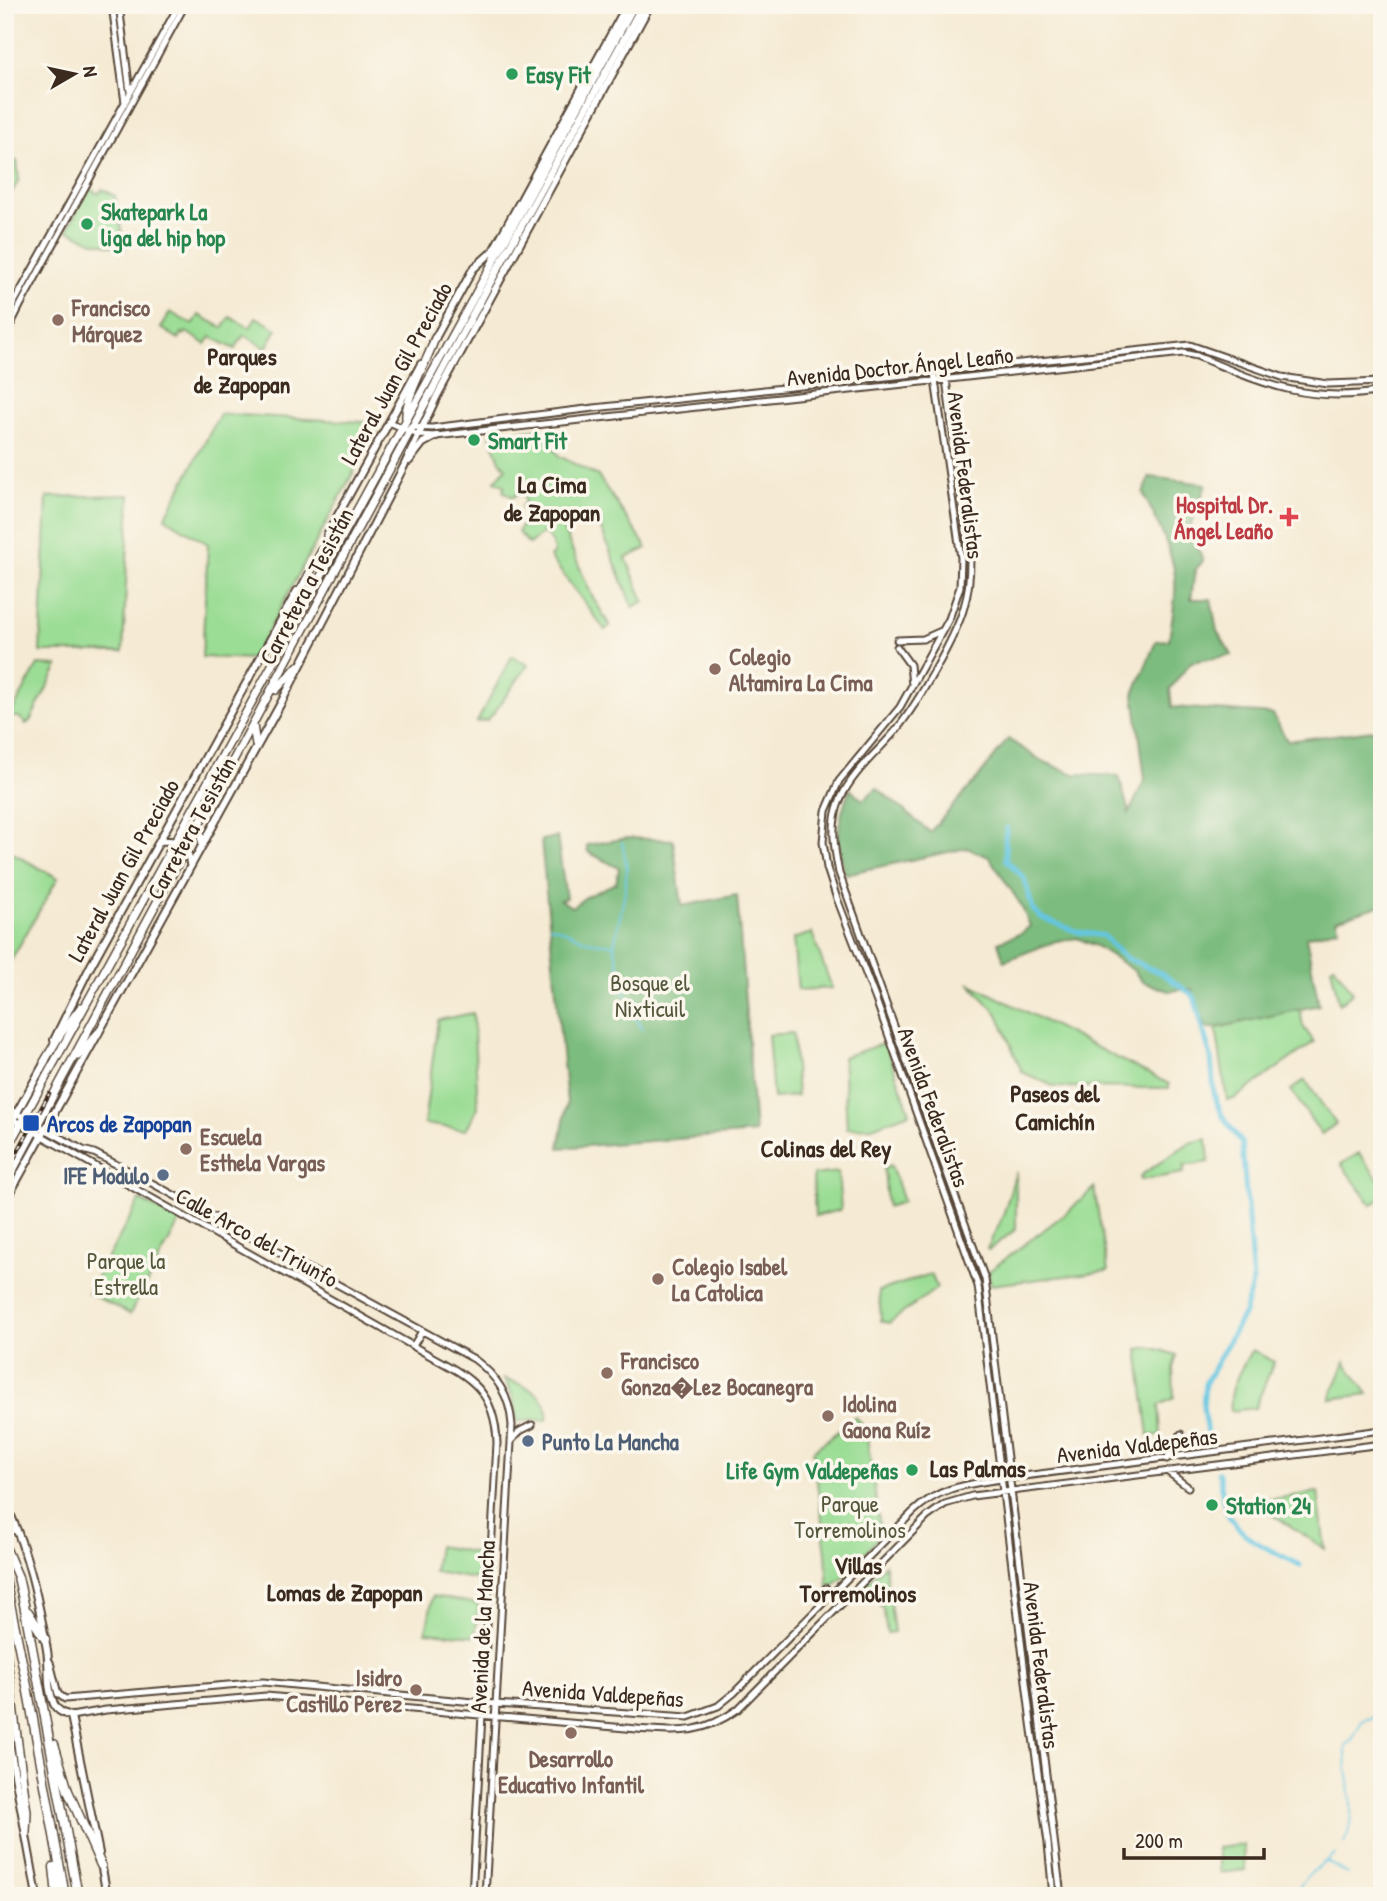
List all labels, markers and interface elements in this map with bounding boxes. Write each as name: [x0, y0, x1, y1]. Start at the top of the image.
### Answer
north arrow: [38, 38, 108, 108]
place label: Easy Fit: [526, 59, 592, 91]
text: N: [77, 64, 104, 78]
marker: Easy Fit: [504, 66, 520, 82]
place label: Skatepark La liga del hip hop: [101, 196, 225, 254]
marker: Skatepark La liga del hip hop: [79, 216, 95, 232]
street label: Lateral Juan Gil Preciado: [333, 276, 459, 470]
place label: Francisco Márquez: [71, 292, 151, 350]
marker: Francisco Márquez: [50, 312, 66, 328]
street label: Avenida Doctor Ángel Leaño: [785, 339, 1015, 393]
district label: Parques de Zapopan: [194, 340, 290, 401]
street label: Avenida Federalistas: [940, 390, 992, 560]
place label: Smart Fit: [488, 425, 568, 456]
marker: Smart Fit: [466, 432, 482, 448]
district label: La Cima de Zapopan: [504, 468, 600, 529]
place label: Hospital Dr. Ángel Leaño: [1174, 489, 1274, 547]
street label: Carretera a Tesistán: [252, 502, 360, 670]
marker: Hospital Dr. Ángel Leaño: [1279, 507, 1299, 527]
place label: Colegio Altamira La Cima: [729, 641, 873, 698]
marker: Colegio Altamira La Cima: [707, 661, 723, 677]
street label: Carretera Tesistán: [139, 751, 243, 905]
street label: Lateral Juan Gil Preciado: [60, 773, 186, 967]
park label: Bosque el Nixticuil: [610, 967, 691, 1024]
street label: Avenida Federalistas: [891, 1023, 977, 1191]
district label: Paseos del Camichín: [1010, 1077, 1100, 1137]
place label: Arcos de Zapopan: [47, 1108, 192, 1140]
marker: Arcos de Zapopan: [21, 1113, 41, 1133]
place label: Escuela Esthela Vargas: [200, 1121, 325, 1179]
district label: Colinas del Rey: [760, 1132, 892, 1165]
marker: Escuela Esthela Vargas: [178, 1141, 194, 1157]
place label: IFE Modulo: [63, 1160, 150, 1191]
marker: IFE Modulo: [155, 1167, 171, 1183]
street label: Calle Arco del Triunfo: [170, 1180, 344, 1294]
park label: Parque la Estrella: [87, 1245, 165, 1302]
place label: Colegio Isabel La Catolica: [672, 1251, 788, 1308]
marker: Colegio Isabel La Catolica: [650, 1271, 666, 1287]
place label: Francisco Gonza�Lez Bocanegra: [620, 1345, 813, 1403]
marker: Francisco Gonza�Lez Bocanegra: [599, 1365, 615, 1381]
place label: Idolina Gaona Ruíz: [842, 1388, 931, 1445]
marker: Idolina Gaona Ruíz: [820, 1408, 836, 1424]
street label: Avenida Valdepeñas: [1055, 1420, 1219, 1470]
place label: Punto La Mancha: [542, 1426, 679, 1457]
marker: Punto La Mancha: [520, 1433, 536, 1449]
district label: Las Palmas: [930, 1452, 1026, 1484]
place label: Life Gym Valdepeñas: [726, 1455, 898, 1487]
marker: Life Gym Valdepeñas: [904, 1462, 920, 1478]
park label: Parque Torremolinos: [794, 1488, 906, 1545]
place label: Station 24: [1226, 1490, 1311, 1521]
marker: Station 24: [1204, 1497, 1220, 1513]
street label: Avenida de la Mancha: [462, 1540, 502, 1714]
district label: Villas Torremolinos: [799, 1549, 916, 1609]
district label: Lomas de Zapopan: [267, 1576, 423, 1609]
street label: Avenida Federalistas: [1016, 1580, 1068, 1750]
place label: Isidro Castillo Perez: [286, 1662, 403, 1719]
street label: Avenida Valdepeñas: [521, 1672, 685, 1714]
marker: Isidro Castillo Perez: [408, 1682, 424, 1698]
marker: Desarrollo Educativo Infantil: [563, 1725, 579, 1741]
place label: Desarrollo Educativo Infantil: [498, 1743, 645, 1800]
scale bar: [1124, 1817, 1264, 1861]
text: 200 m: [1135, 1826, 1183, 1855]

